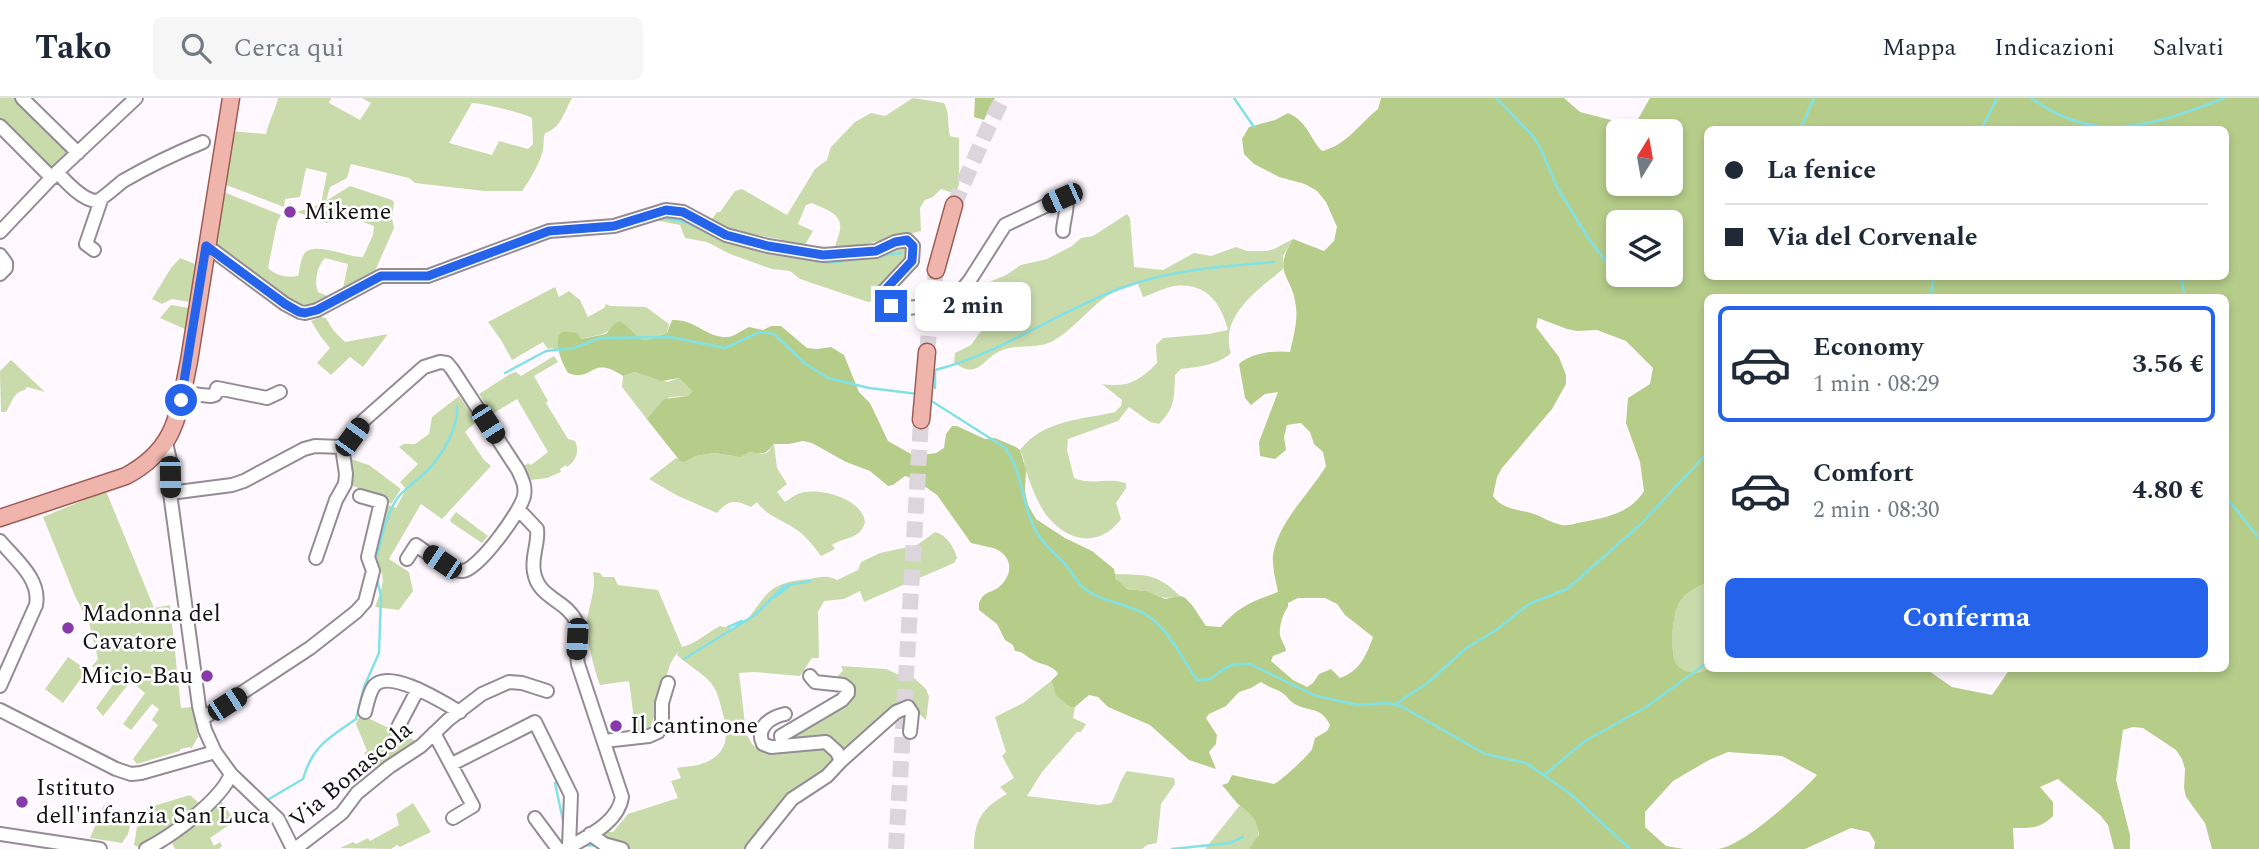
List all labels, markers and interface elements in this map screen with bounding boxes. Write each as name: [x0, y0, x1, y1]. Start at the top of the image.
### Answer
search box: [153, 17, 643, 80]
text: Tako: [35, 23, 111, 73]
text: Cerca qui: [233, 28, 344, 68]
icon: search: [177, 29, 215, 67]
text: Mappa: [1882, 30, 1956, 66]
text: Indicazioni: [1994, 30, 2115, 66]
text: Salvati: [2153, 30, 2224, 66]
north arrow: [1606, 119, 1684, 196]
map controls: [1606, 119, 1683, 287]
text: La fenice: [1767, 150, 1876, 190]
car: [1039, 180, 1086, 216]
place label: Mikeme: [304, 194, 391, 230]
marker: Mikeme: [282, 204, 298, 220]
button: layers: [1606, 210, 1683, 287]
text: Via del Corvenale: [1767, 217, 1978, 257]
callout: 2 min: [916, 282, 1031, 330]
text: 2 min: [942, 289, 1004, 324]
route end: [875, 290, 907, 322]
text: Economy: [1813, 327, 1923, 367]
icon: car: [1729, 333, 1792, 396]
text: 3.56 €: [2132, 344, 2204, 384]
text: 1 min · 08:29: [1813, 367, 1940, 402]
route start: [165, 384, 197, 416]
car: [468, 401, 509, 447]
car: [332, 414, 373, 460]
text: Comfort: [1813, 453, 1914, 493]
car: [160, 456, 181, 498]
icon: car: [1729, 459, 1792, 522]
text: 4.80 €: [2132, 470, 2204, 510]
text: 2 min · 08:30: [1813, 493, 1940, 528]
car: [419, 542, 466, 582]
button: Conferma: [1725, 578, 2208, 658]
place label: Madonna del Cavatore: [82, 596, 221, 660]
car: [566, 617, 589, 661]
marker: Madonna del Cavatore: [60, 620, 76, 636]
place label: Micio-Bau: [80, 658, 193, 694]
marker: Micio-Bau: [199, 668, 215, 684]
car: [204, 684, 251, 724]
place label: Il cantinone: [630, 708, 758, 744]
street label: Via Bonascola: [282, 712, 421, 837]
marker: Il cantinone: [608, 718, 624, 734]
place label: Istituto dell'infanzia San Luca: [36, 770, 270, 834]
marker: Istituto dell'infanzia San Luca: [14, 794, 30, 810]

